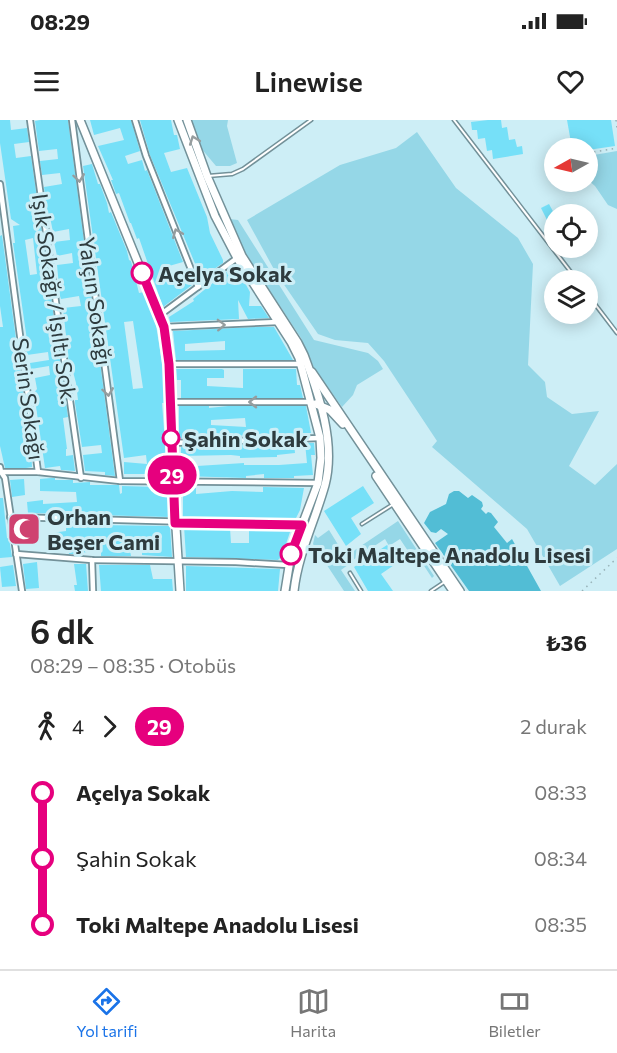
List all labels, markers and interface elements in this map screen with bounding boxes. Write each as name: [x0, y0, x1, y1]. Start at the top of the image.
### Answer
text: 08:29: [30, 8, 90, 35]
icon: menu: [30, 65, 63, 98]
text: Linewise: [254, 65, 363, 98]
icon: heart: [554, 65, 587, 98]
one-way arrow: [188, 135, 201, 146]
north arrow: [544, 138, 598, 192]
map controls: [544, 138, 598, 324]
one-way arrow: [73, 173, 85, 183]
street label: Işık Sokağı / Işıltı Sok.: [27, 192, 83, 406]
button: locate: [544, 204, 598, 258]
one-way arrow: [171, 228, 184, 239]
street label: Yalçın Sokağı: [74, 235, 118, 367]
place label: Açelya Sokak: [158, 260, 293, 287]
marker: Açelya Sokak: [131, 262, 153, 284]
button: layers: [544, 270, 598, 324]
one-way arrow: [217, 319, 226, 332]
street label: Serin Sokağı: [7, 336, 51, 462]
one-way arrow: [102, 387, 114, 397]
one-way arrow: [248, 396, 257, 408]
place label: Şahin Sokak: [184, 425, 308, 452]
marker: Şahin Sokak: [162, 429, 180, 447]
line badge: 29: [145, 456, 199, 494]
text: 29: [160, 463, 184, 488]
place label: Orhan Beşer Cami: [47, 503, 160, 555]
mosque icon: Orhan Beşer Cami: [6, 511, 42, 547]
place label: Toki Maltepe Anadolu Lisesi: [308, 541, 591, 568]
marker: Toki Maltepe Anadolu Lisesi: [280, 543, 302, 565]
text: 6 dk: [30, 610, 94, 651]
text: ₺36: [545, 629, 587, 656]
text: 08:29 – 08:35 · Otobüs: [30, 653, 236, 677]
icon: walk: [30, 710, 63, 743]
icon: forward: [93, 710, 126, 743]
text: 4: [72, 714, 84, 738]
text: 29: [147, 714, 172, 739]
text: 2 durak: [520, 714, 587, 738]
text: Açelya Sokak: [76, 779, 210, 806]
text: 08:33: [534, 780, 587, 804]
text: Şahin Sokak: [76, 845, 197, 872]
text: 08:34: [534, 846, 587, 870]
text: Toki Maltepe Anadolu Lisesi: [76, 911, 359, 938]
text: 08:35: [534, 912, 587, 936]
tab: Yol tarifi: [76, 985, 138, 1040]
tab: Harita: [290, 985, 336, 1040]
tab: Biletler: [488, 985, 541, 1040]

